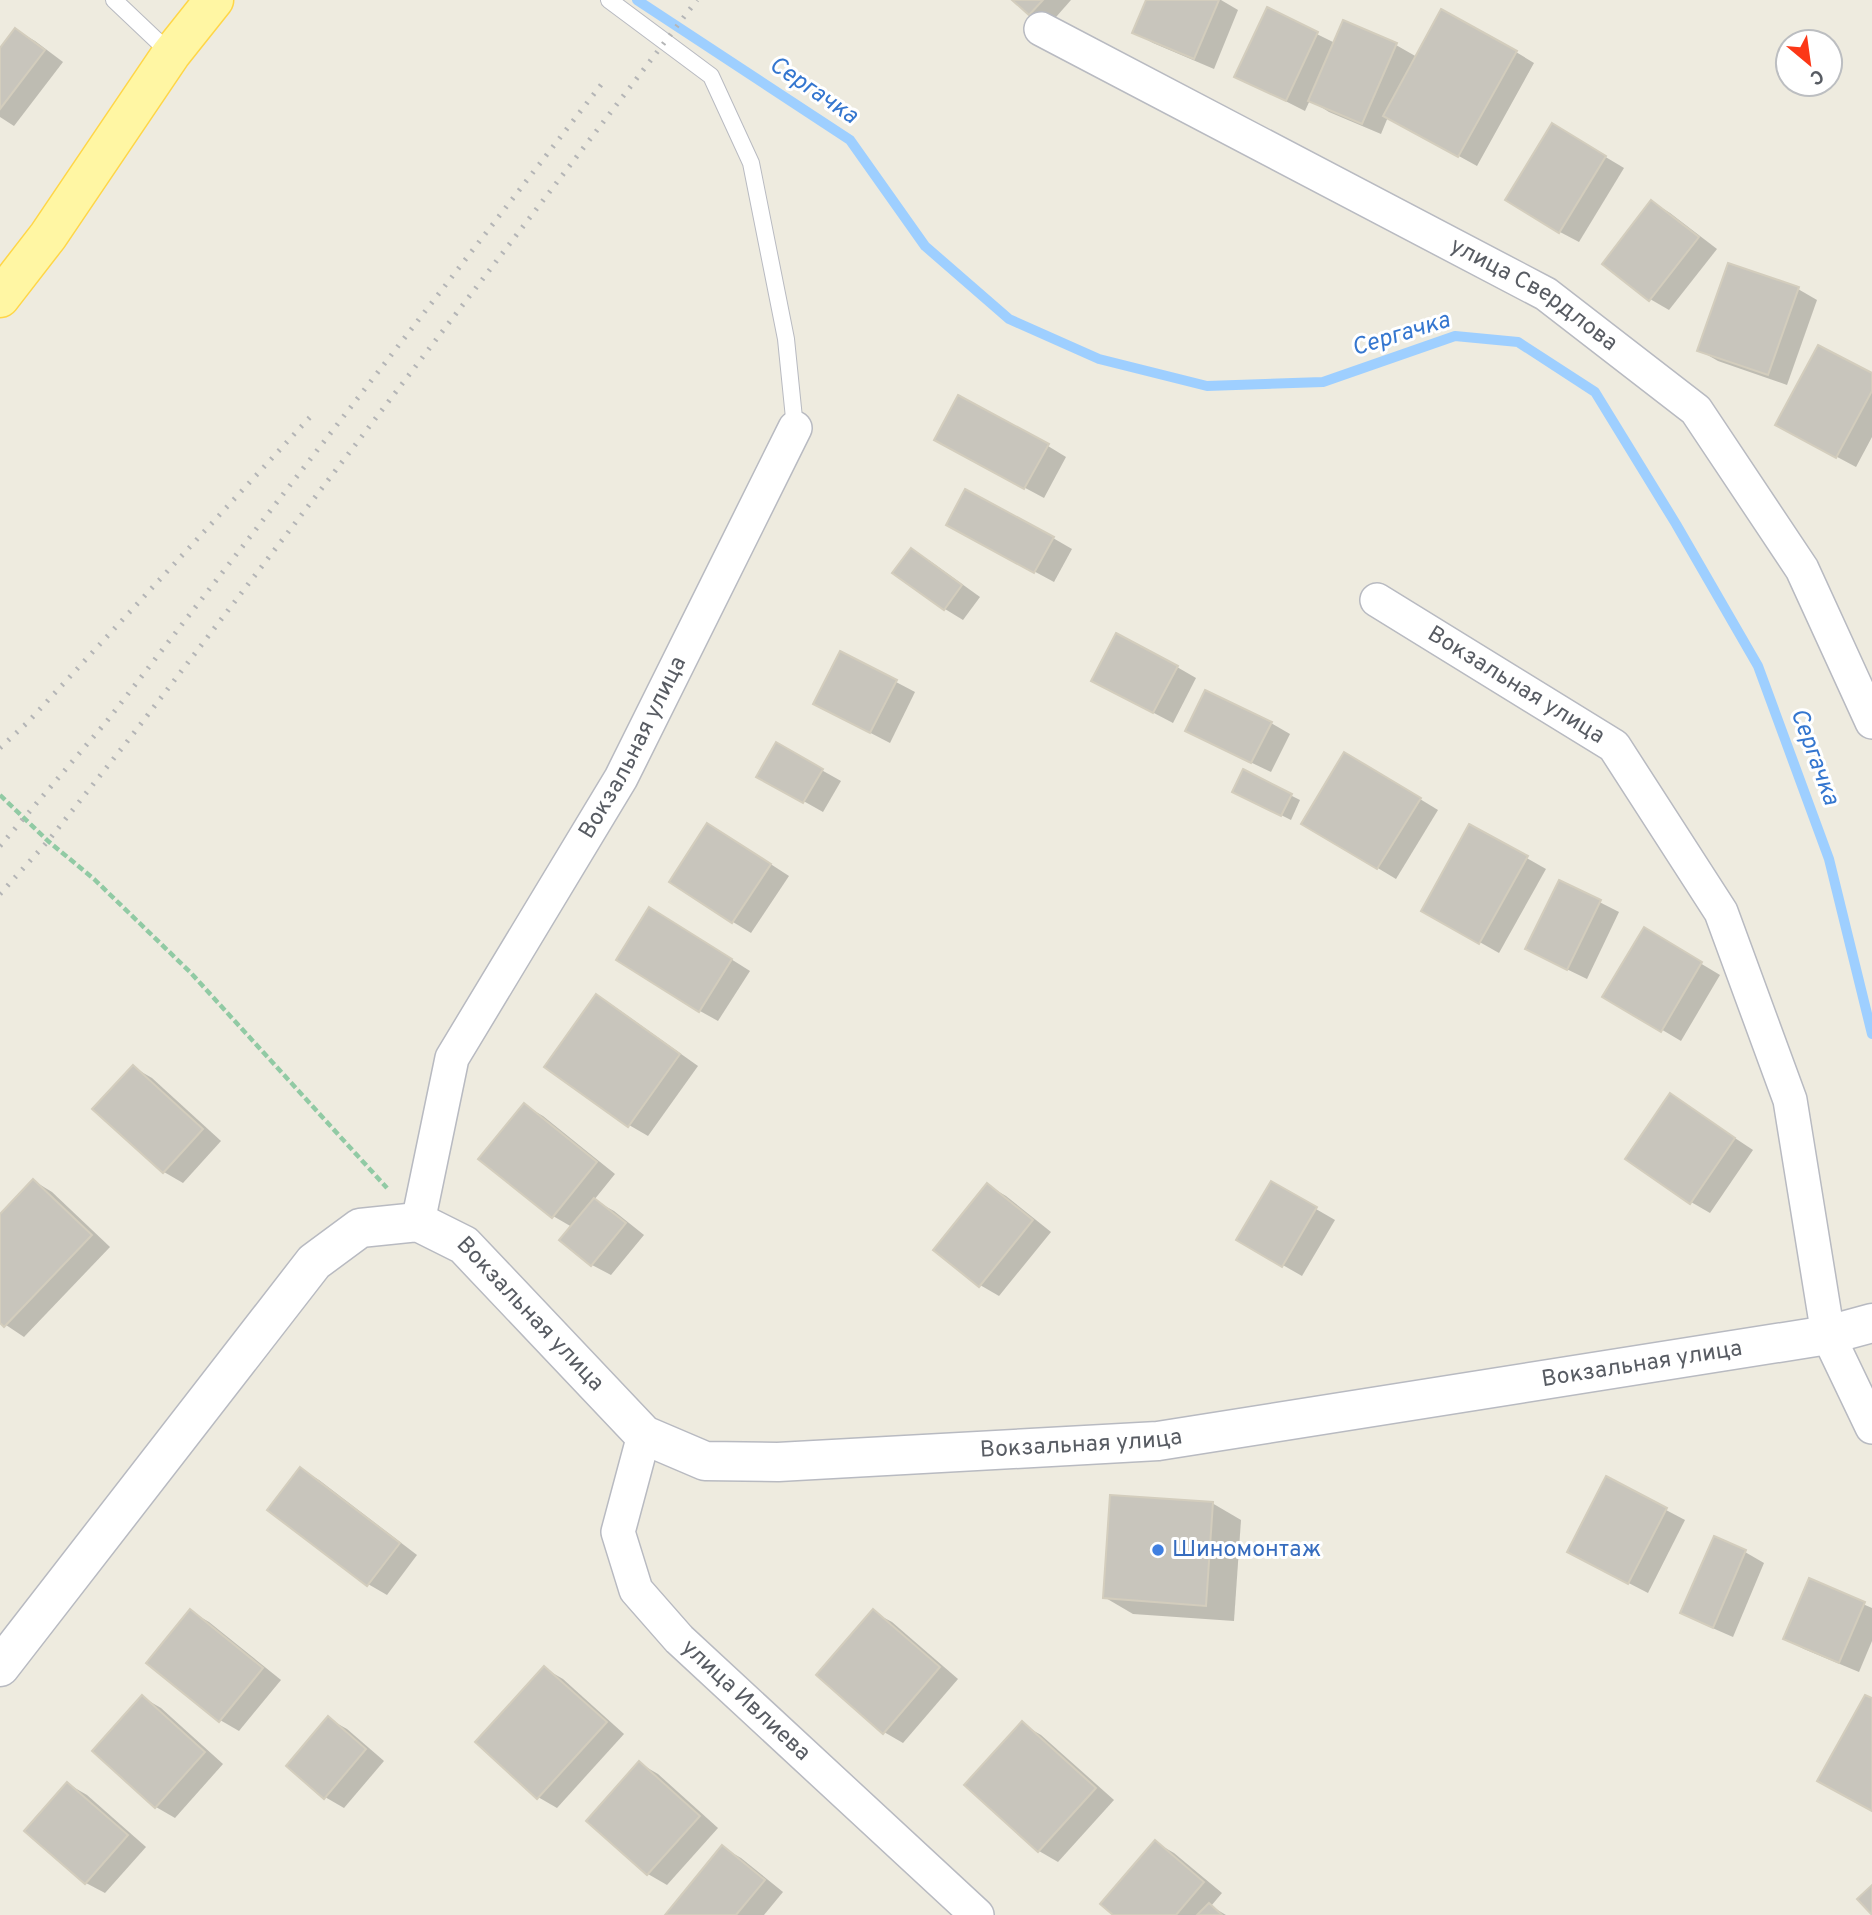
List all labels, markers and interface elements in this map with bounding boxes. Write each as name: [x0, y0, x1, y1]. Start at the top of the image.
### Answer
north arrow: [1774, 28, 1844, 98]
water label: Сергачка: [763, 50, 864, 132]
text: С: [1805, 63, 1827, 90]
street label: улица Свердлова: [1445, 232, 1623, 358]
water label: Сергачка: [1348, 306, 1454, 364]
street label: Вокзальная улица: [1422, 620, 1610, 751]
street label: Вокзальная улица: [573, 652, 694, 845]
water label: Сергачка: [1783, 704, 1846, 810]
street label: Вокзальная улица: [449, 1231, 610, 1398]
street label: Вокзальная улица: [1540, 1334, 1744, 1395]
street label: Вокзальная улица: [979, 1423, 1184, 1465]
place label: Шиномонтаж: [1172, 1536, 1321, 1565]
marker: Шиномонтаж: [1150, 1542, 1166, 1558]
street label: улица Ивлиева: [675, 1633, 816, 1768]

